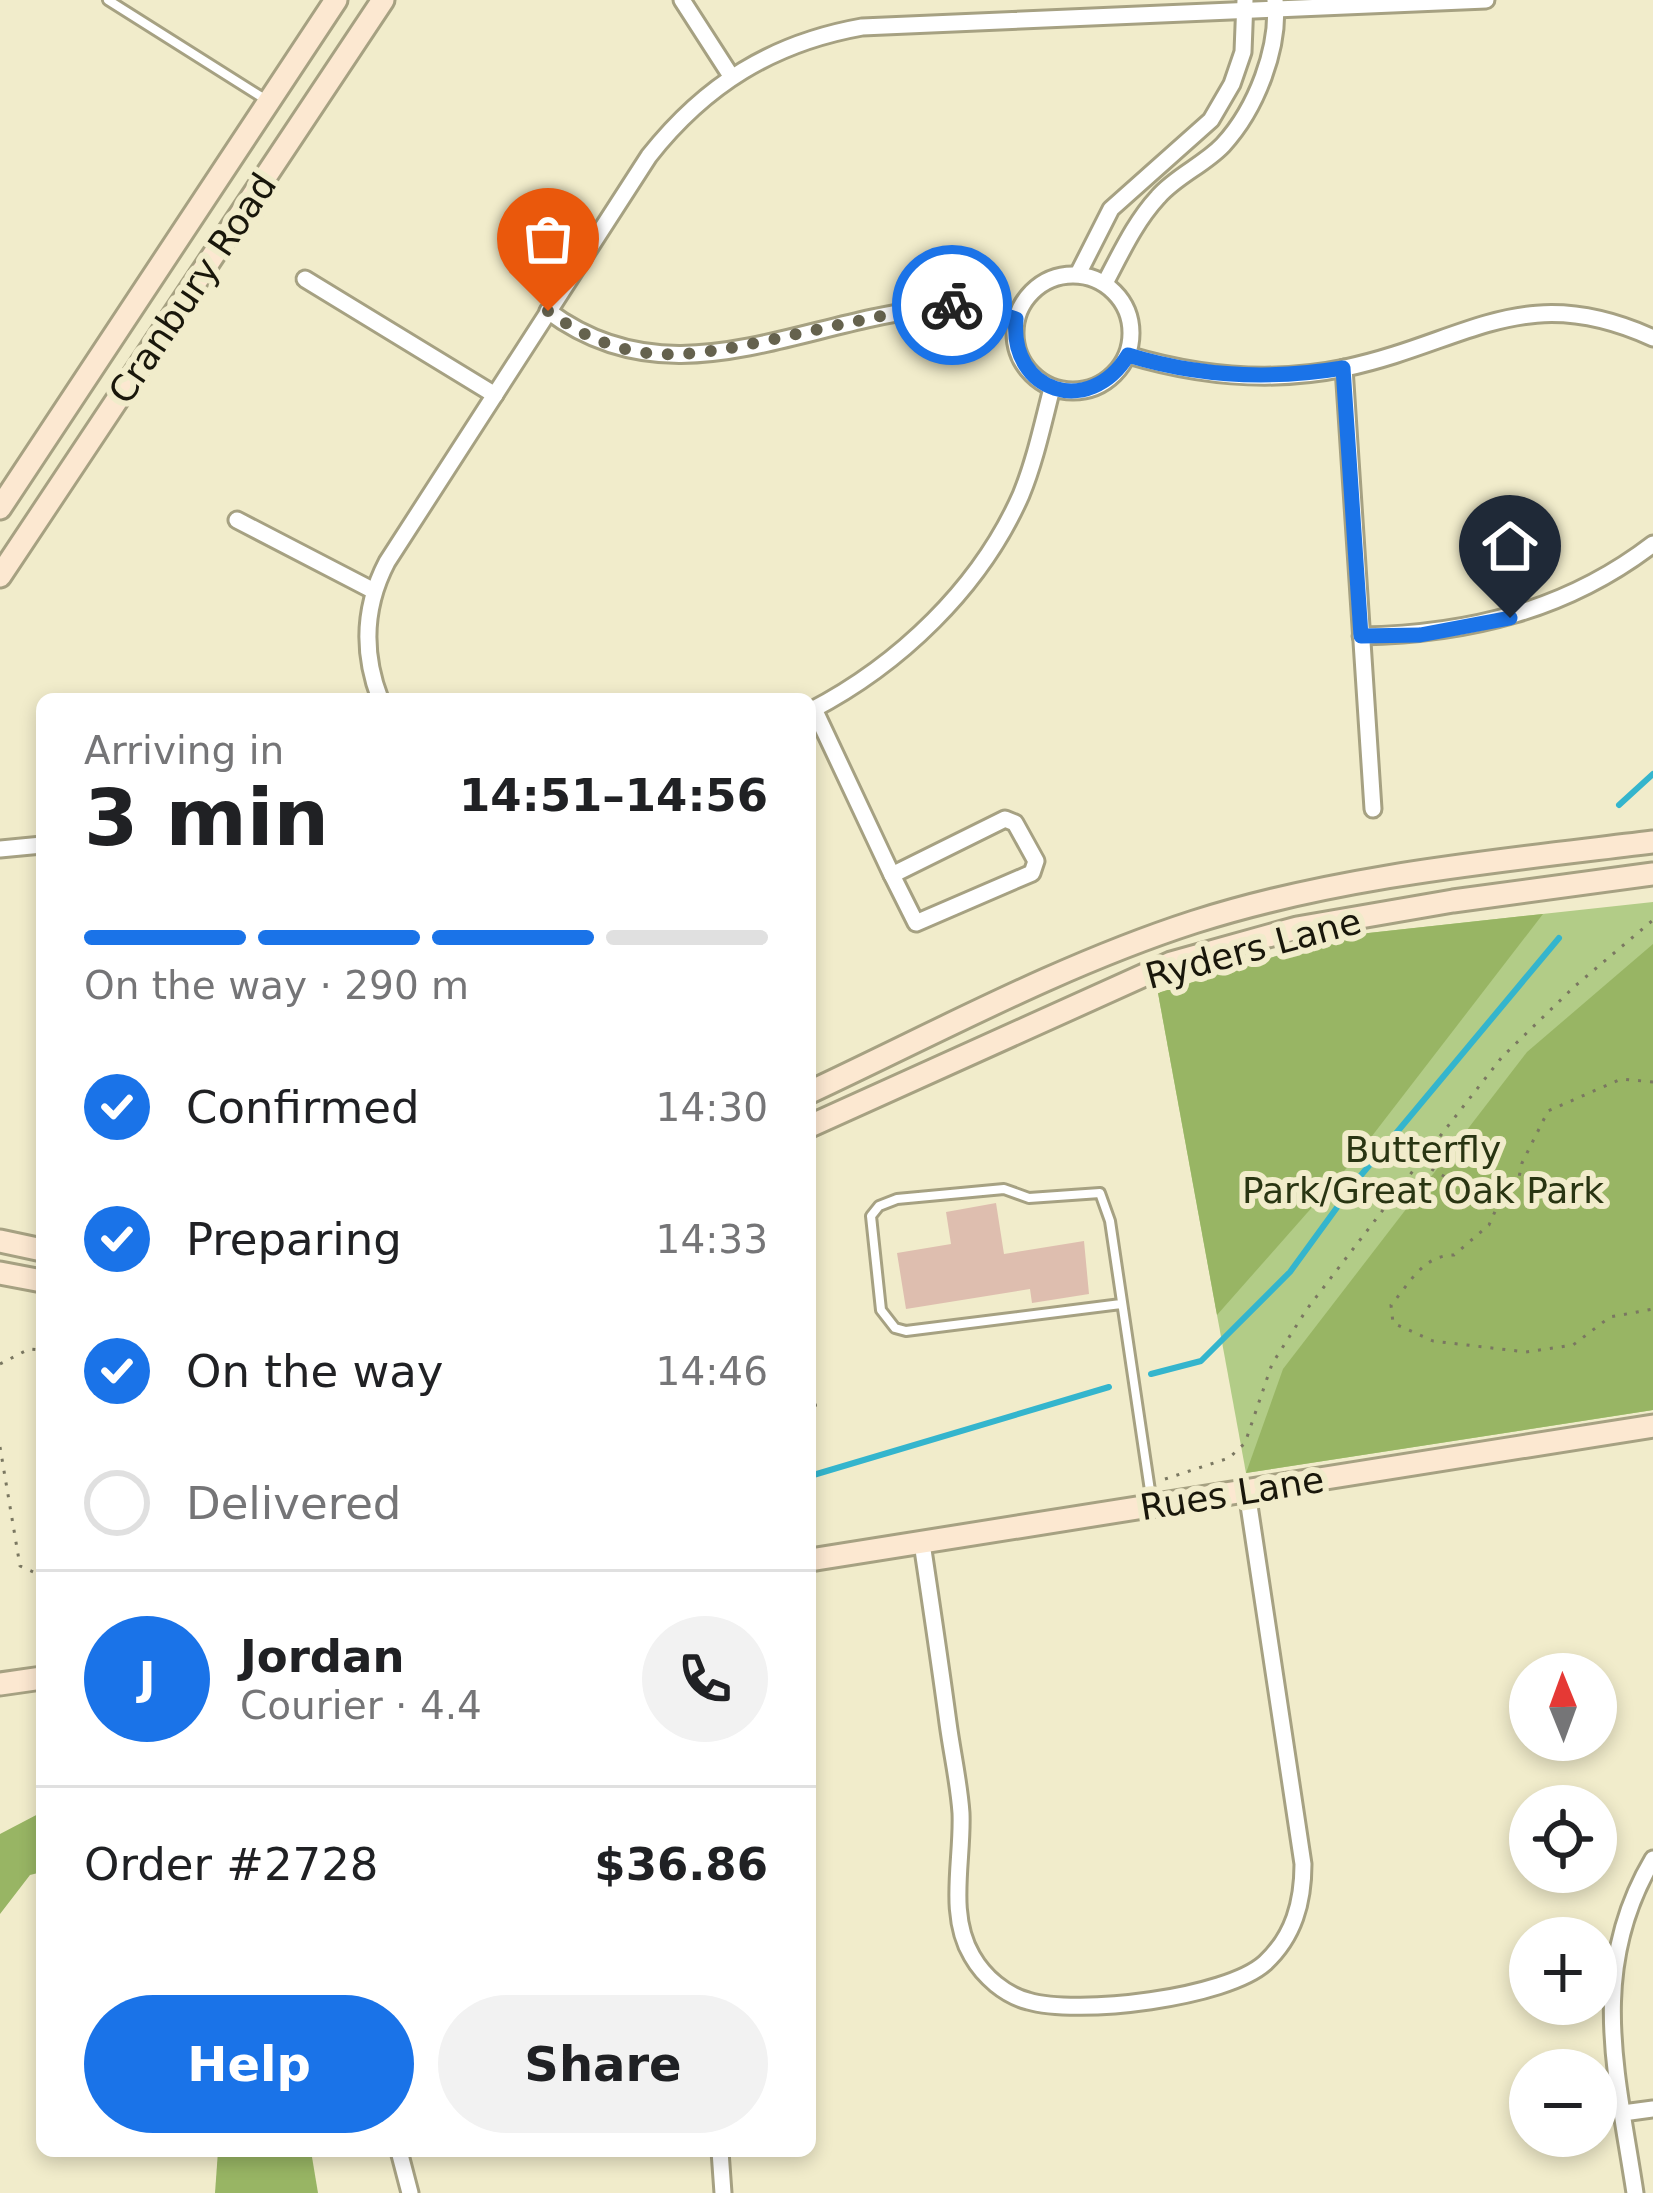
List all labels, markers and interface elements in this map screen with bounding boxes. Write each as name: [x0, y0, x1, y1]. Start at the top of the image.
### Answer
street label: Cranbury Road: [100, 166, 284, 411]
pin: [497, 188, 599, 311]
icon: bag: [515, 206, 581, 272]
courier: [892, 245, 1012, 365]
icon: bike: [919, 272, 985, 338]
pin: [1459, 495, 1561, 618]
icon: home: [1477, 513, 1543, 579]
text: Arriving in: [84, 728, 284, 773]
text: 14:51–14:56: [459, 769, 768, 822]
text: 3 min: [84, 773, 329, 863]
street label: Ryders Lane: [1141, 900, 1365, 997]
text: On the way · 290 m: [84, 963, 469, 1008]
icon: check: [84, 1074, 150, 1140]
text: Confirmed: [186, 1081, 420, 1134]
text: 14:30: [656, 1085, 768, 1130]
park label: Butterfly Park/Great Oak Park: [1242, 1129, 1604, 1211]
icon: check: [84, 1206, 150, 1272]
text: Preparing: [186, 1213, 402, 1266]
text: 14:33: [656, 1217, 768, 1262]
icon: check: [84, 1338, 150, 1404]
text: On the way: [186, 1345, 443, 1398]
text: 14:46: [656, 1349, 768, 1394]
street label: Rues Lane: [1137, 1459, 1327, 1528]
text: Delivered: [186, 1477, 401, 1530]
button: phone: [642, 1616, 768, 1742]
text: Jordan: [240, 1630, 404, 1683]
text: J: [139, 1652, 155, 1705]
north arrow: [1509, 1653, 1617, 1761]
map controls: [1509, 1653, 1617, 2157]
text: Courier · 4.4: [240, 1683, 482, 1728]
button: locate: [1509, 1785, 1617, 1893]
text: Order #2728: [84, 1838, 378, 1891]
text: $36.86: [594, 1838, 768, 1891]
button: +: [1509, 1917, 1617, 2025]
button: Help: [84, 1995, 414, 2133]
button: Share: [438, 1995, 768, 2133]
button: −: [1509, 2049, 1617, 2157]

